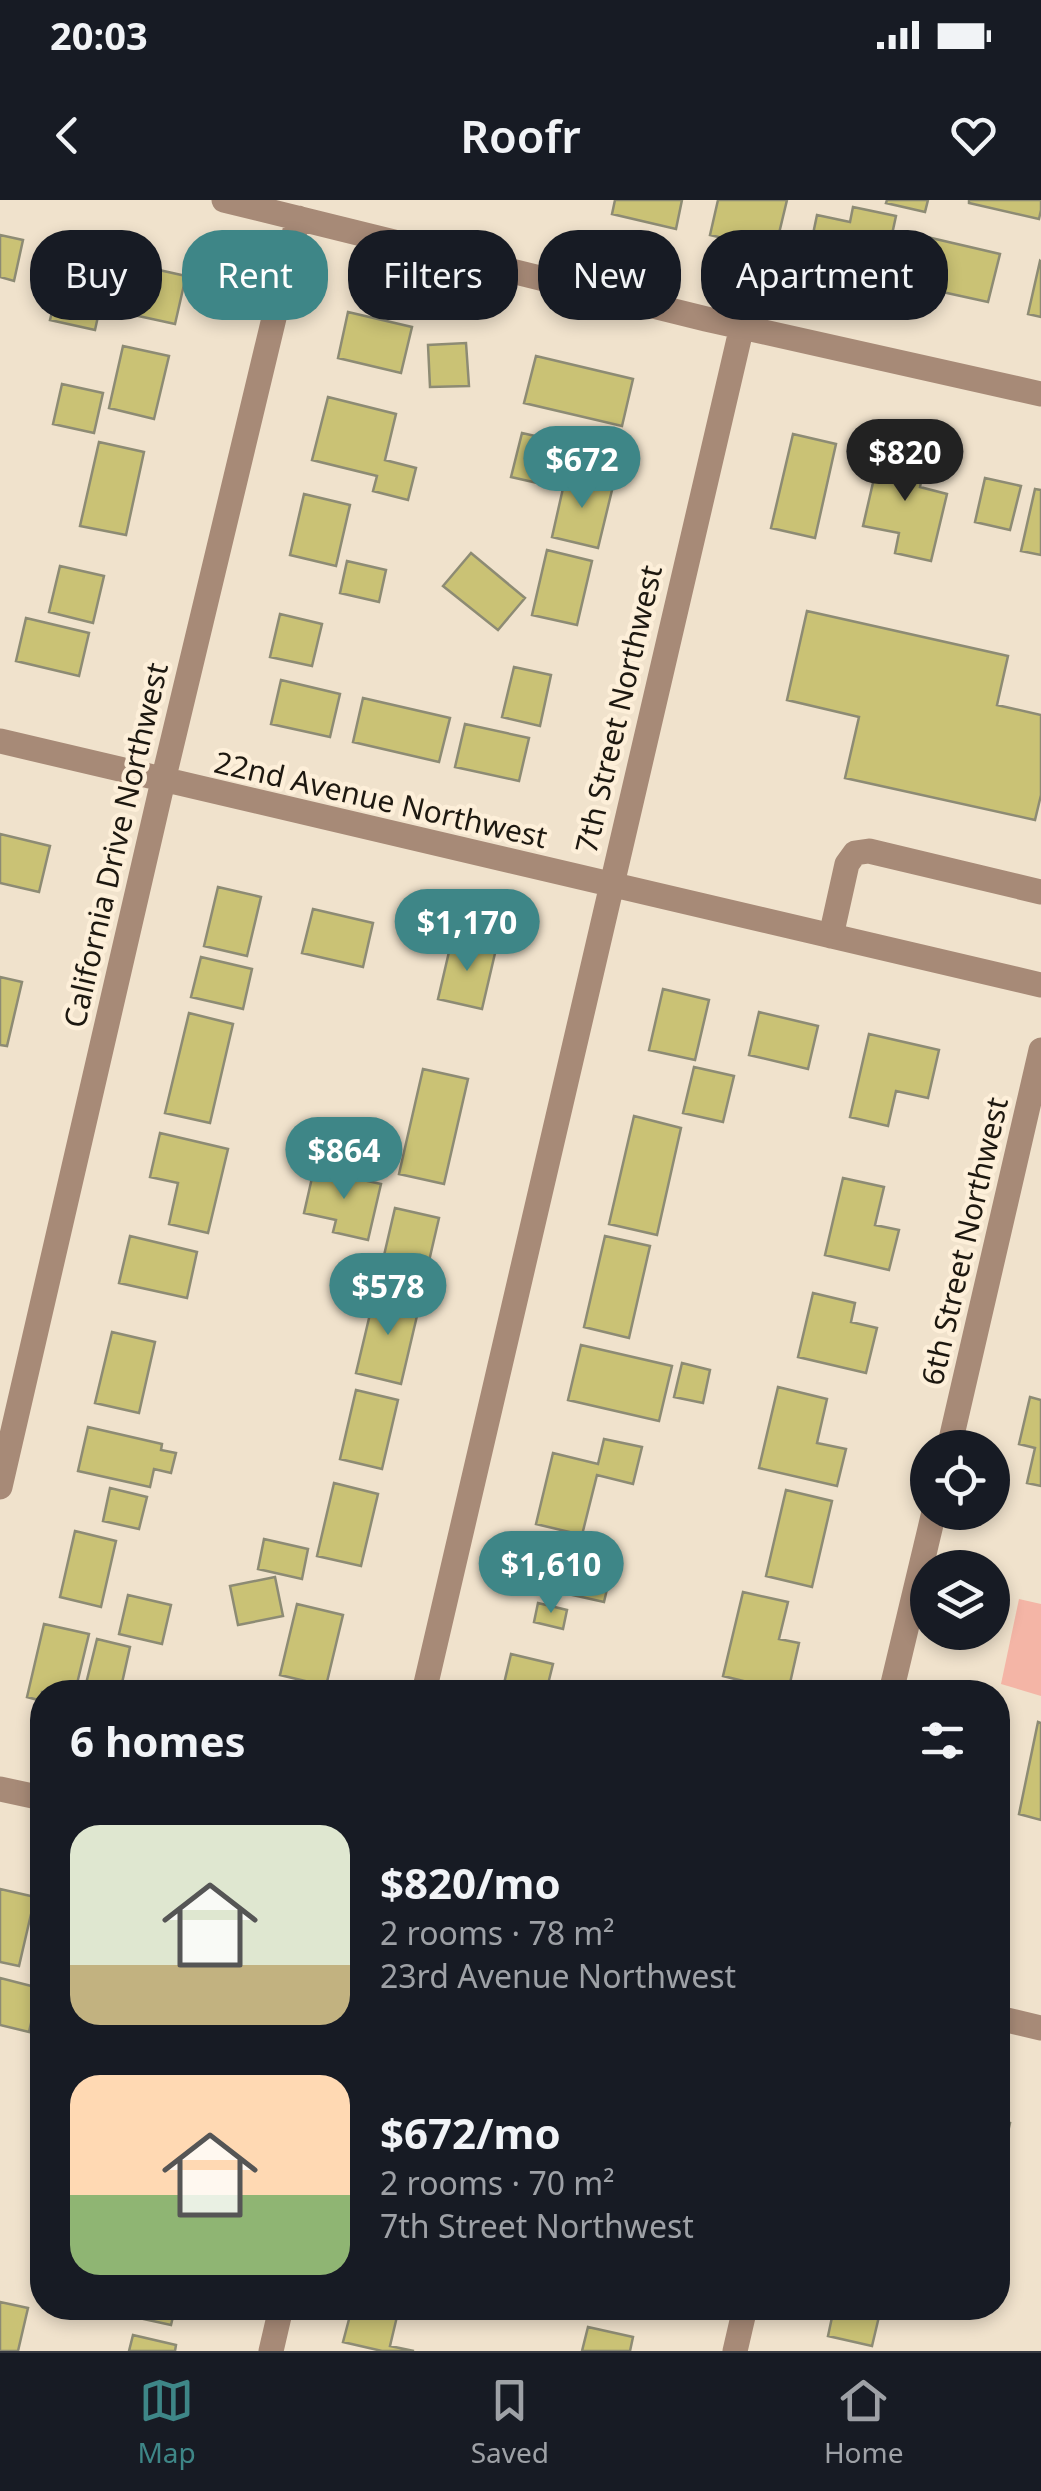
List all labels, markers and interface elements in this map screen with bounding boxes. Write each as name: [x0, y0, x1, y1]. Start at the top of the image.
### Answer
text: 20:03: [50, 9, 148, 61]
text: Roofr: [460, 105, 581, 166]
icon: back: [40, 108, 95, 163]
icon: heart: [946, 108, 1001, 163]
chip: Buy: [30, 230, 162, 320]
chip: Rent: [182, 230, 328, 320]
chip: Filters: [348, 230, 518, 320]
chip: New: [538, 230, 681, 320]
chip: Apartment: [701, 230, 948, 320]
pin: $820: [846, 419, 964, 504]
pin: $672: [523, 426, 641, 511]
text: $820: [868, 430, 942, 473]
text: $672: [545, 437, 619, 480]
street label: 7th Street Northwest: [565, 561, 671, 857]
street label: California Drive Northwest: [53, 658, 177, 1032]
street label: 22nd Avenue Northwest: [210, 741, 552, 857]
pin: $1,170: [386, 889, 548, 974]
text: $1,170: [417, 900, 517, 943]
street label: 6th Street Northwest: [911, 1093, 1017, 1389]
pin: $864: [285, 1117, 403, 1202]
text: $864: [307, 1128, 381, 1171]
pin: $578: [329, 1253, 447, 1338]
text: $578: [351, 1264, 425, 1307]
map controls: [910, 1430, 1010, 1650]
button: locate: [910, 1430, 1010, 1530]
pin: $1,610: [470, 1531, 632, 1616]
text: $1,610: [501, 1542, 601, 1585]
button: layers: [910, 1550, 1010, 1650]
text: 6 homes: [70, 1712, 246, 1769]
icon: filters: [915, 1713, 970, 1768]
text: $820/mo: [380, 1854, 561, 1911]
icon: home: [150, 1865, 270, 1985]
text: 2 rooms · 78 m²: [380, 1911, 614, 1954]
text: 23rd Avenue Northwest: [380, 1954, 736, 1997]
text: $672/mo: [380, 2104, 561, 2161]
icon: home: [150, 2115, 270, 2235]
text: 2 rooms · 70 m²: [380, 2161, 614, 2204]
text: 7th Street Northwest: [380, 2204, 694, 2247]
tab: Map: [137, 2373, 196, 2471]
tab: Saved: [471, 2373, 549, 2471]
tab: Home: [824, 2373, 904, 2471]

